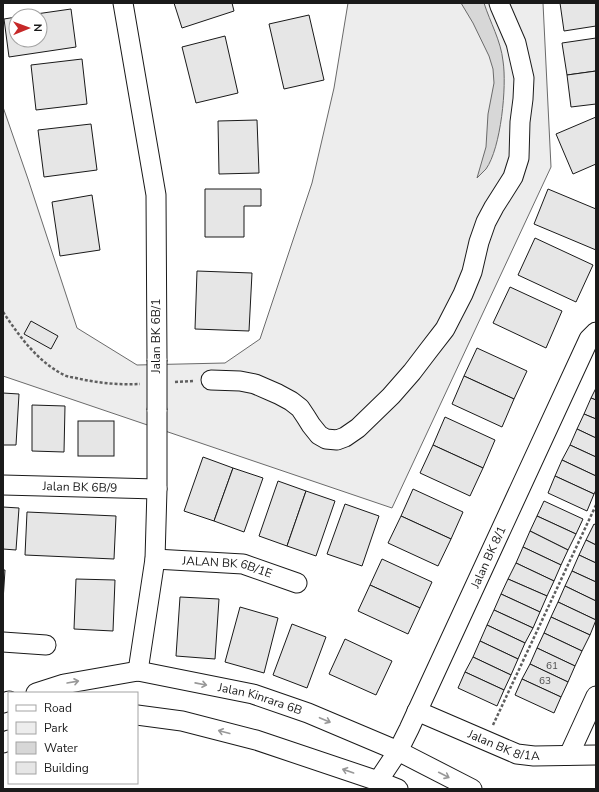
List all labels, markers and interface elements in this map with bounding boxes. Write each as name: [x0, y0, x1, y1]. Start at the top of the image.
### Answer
north arrow: [8, 8, 48, 48]
text: N: [30, 24, 45, 32]
street label: Jalan BK 6B/1: [148, 299, 164, 374]
street label: Jalan BK 6B/9: [41, 478, 118, 496]
street label: Jalan BK 8/1: [467, 523, 510, 592]
street label: JALAN BK 6B/1E: [181, 553, 274, 582]
house number: 61: [546, 659, 558, 673]
house number: 63: [539, 674, 551, 688]
one-way arrow: [66, 678, 79, 686]
street label: Jalan Kinrara 6B: [216, 679, 304, 718]
one-way arrow: [194, 680, 207, 688]
legend: [8, 692, 138, 784]
text: Road: [44, 700, 72, 716]
one-way arrow: [319, 717, 331, 725]
text: Park: [44, 720, 69, 736]
street label: Jalan BK 8/1A: [465, 725, 540, 764]
one-way arrow: [218, 728, 231, 735]
text: Water: [44, 740, 78, 756]
text: Building: [44, 760, 89, 776]
one-way arrow: [342, 767, 355, 774]
one-way arrow: [437, 771, 449, 779]

